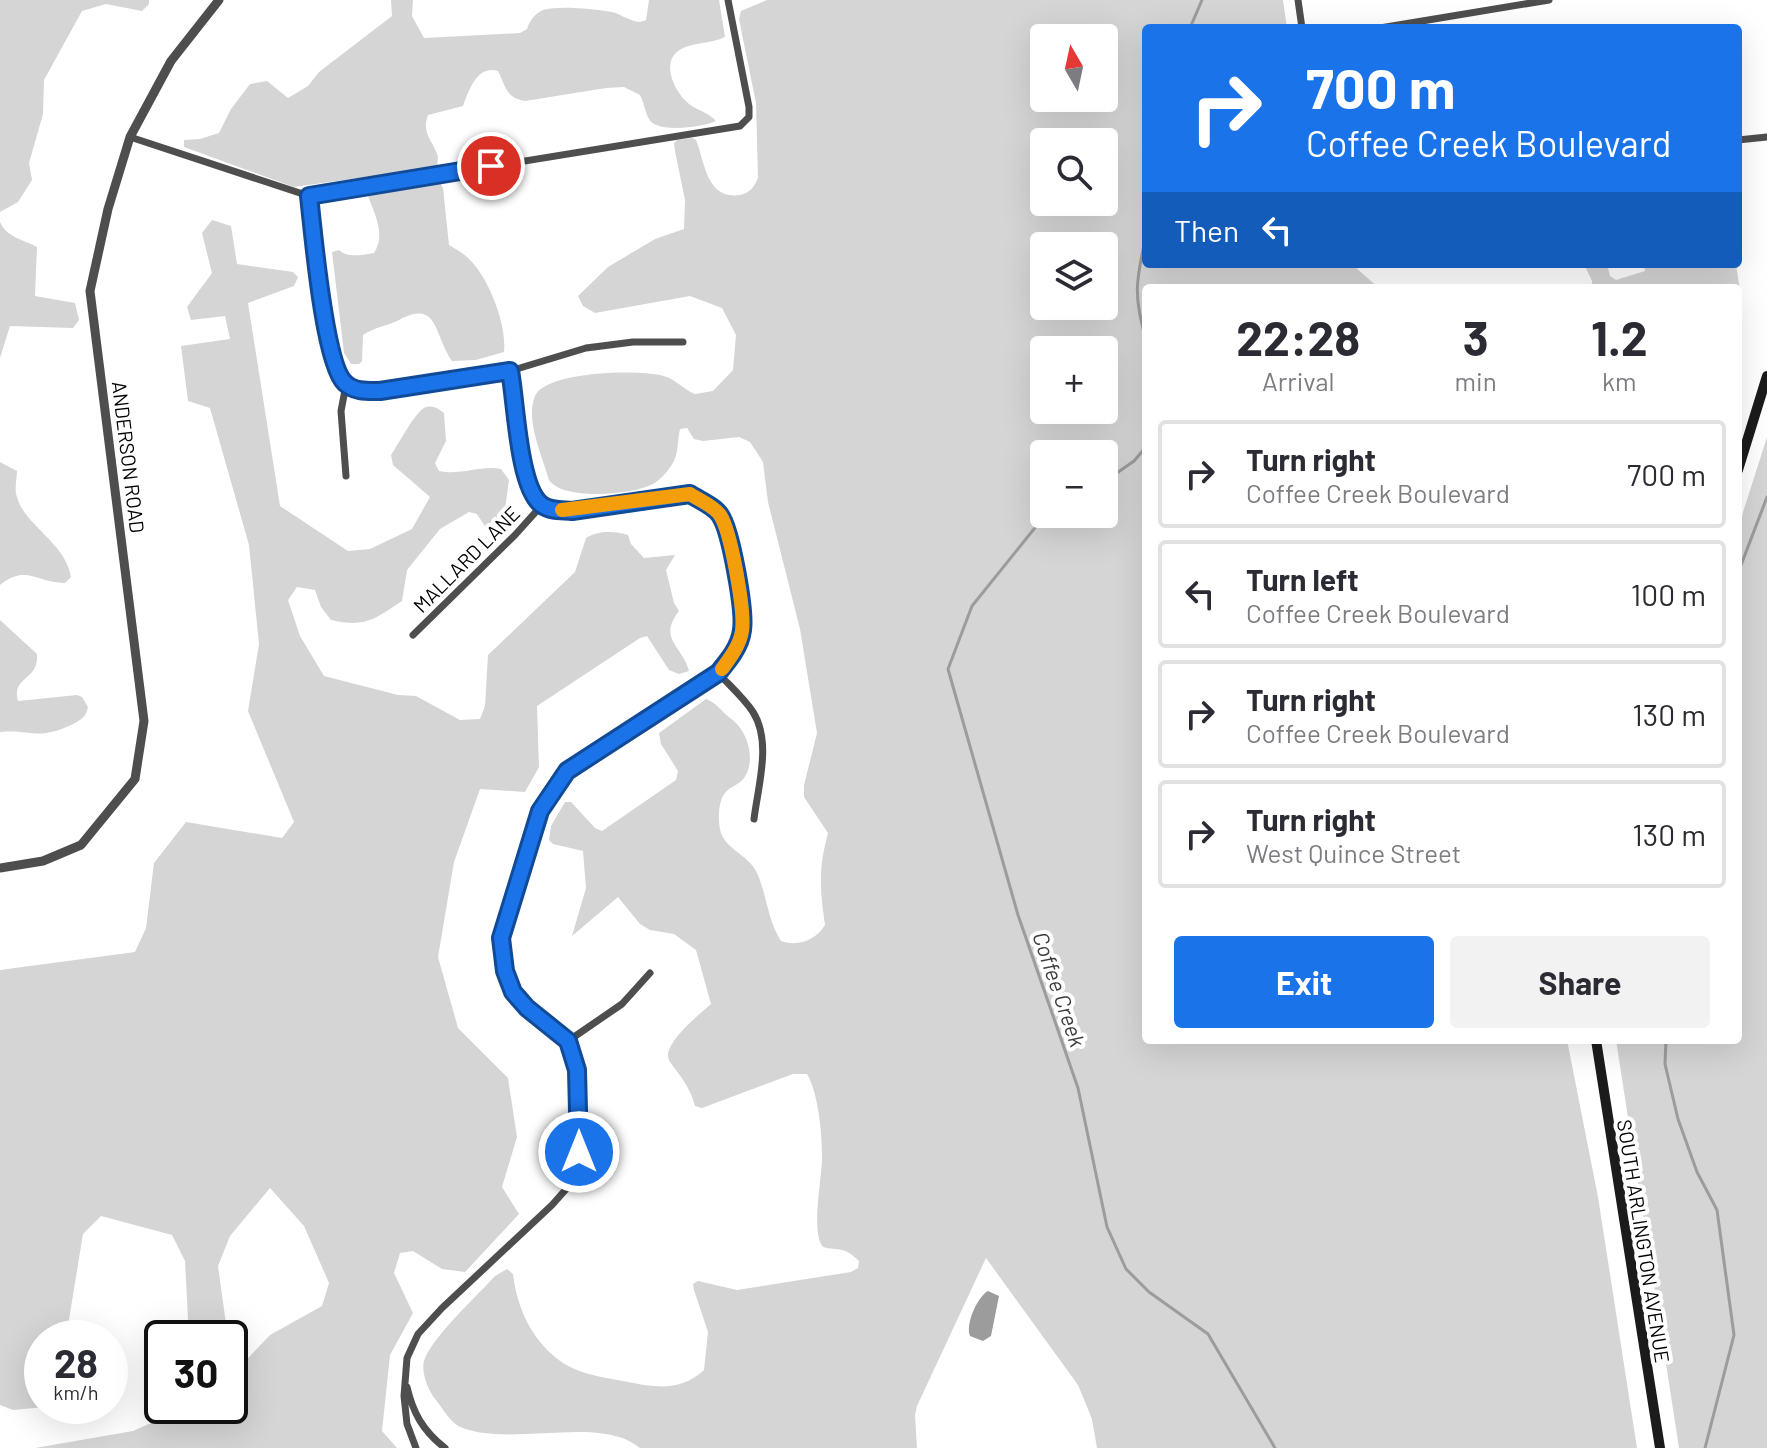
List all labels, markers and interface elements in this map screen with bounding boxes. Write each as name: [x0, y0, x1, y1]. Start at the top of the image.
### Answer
north arrow: [1030, 24, 1118, 112]
map controls: [1030, 24, 1118, 528]
text: 700 m: [1306, 53, 1456, 120]
icon: right: [1174, 56, 1278, 160]
text: Coffee Creek Boulevard: [1306, 121, 1671, 164]
button: search: [1030, 128, 1118, 216]
pin: [457, 132, 525, 200]
icon: arrive: [469, 144, 513, 188]
icon: left: [1255, 208, 1299, 252]
text: Then: [1174, 212, 1239, 248]
button: layers: [1030, 232, 1118, 320]
text: 22:28: [1236, 308, 1360, 366]
text: 3: [1463, 308, 1489, 366]
text: 1.2: [1591, 308, 1648, 366]
button: +: [1030, 336, 1118, 424]
text: Arrival: [1262, 365, 1335, 396]
text: min: [1455, 365, 1497, 396]
text: km: [1602, 365, 1637, 396]
street label: ANDERSON ROAD: [108, 380, 150, 534]
button: −: [1030, 440, 1118, 528]
text: Turn right: [1246, 441, 1376, 477]
icon: right: [1178, 452, 1222, 496]
text: 700 m: [1627, 456, 1706, 492]
text: Coffee Creek Boulevard: [1246, 477, 1510, 508]
street label: MALLARD LANE: [408, 501, 524, 617]
text: Turn left: [1246, 561, 1359, 597]
icon: left: [1178, 572, 1222, 616]
text: 100 m: [1631, 576, 1706, 612]
text: Coffee Creek Boulevard: [1246, 597, 1510, 628]
text: Turn right: [1246, 681, 1376, 717]
icon: right: [1178, 692, 1222, 736]
text: 130 m: [1632, 696, 1706, 732]
text: Coffee Creek Boulevard: [1246, 717, 1510, 748]
text: Turn right: [1246, 801, 1376, 837]
icon: right: [1178, 812, 1222, 856]
text: 130 m: [1632, 816, 1706, 852]
text: West Quince Street: [1246, 837, 1461, 868]
water label: Coffee Creek: [1028, 928, 1092, 1050]
button: Exit: [1174, 936, 1434, 1028]
button: Share: [1450, 936, 1710, 1028]
position arrow: [537, 1110, 621, 1194]
street label: SOUTH ARLINGTON AVENUE: [1613, 1118, 1675, 1364]
speed limit sign: 30: [144, 1320, 248, 1424]
text: 28: [54, 1338, 98, 1386]
text: km/h: [53, 1380, 99, 1404]

